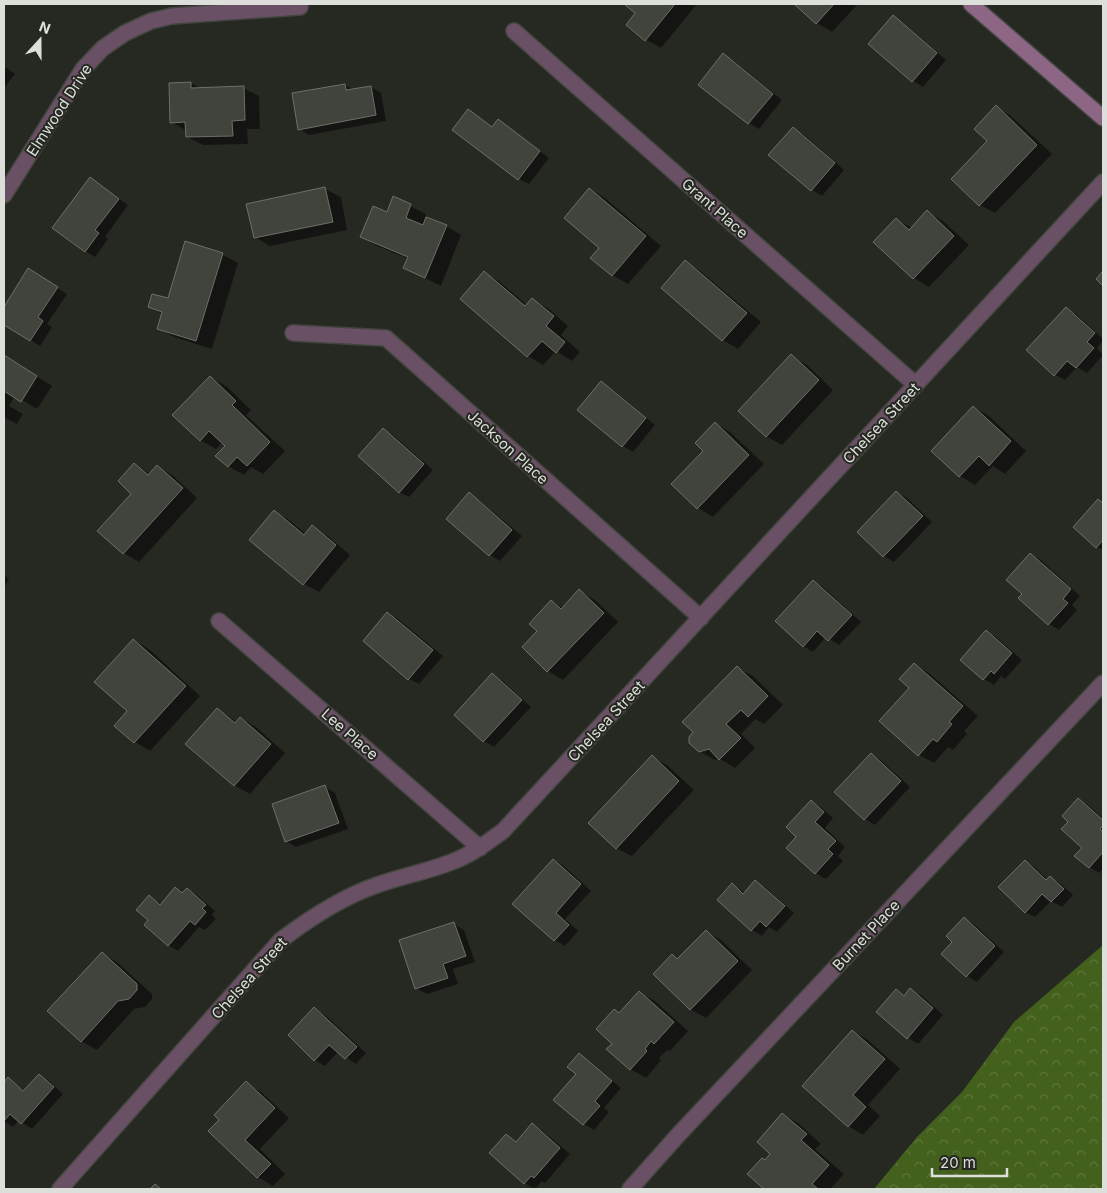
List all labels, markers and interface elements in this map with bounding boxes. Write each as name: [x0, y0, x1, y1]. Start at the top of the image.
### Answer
north arrow: [15, 15, 65, 65]
text: N: [37, 18, 53, 37]
street label: Elmwood Drive: [22, 60, 96, 160]
street label: Grant Place: [678, 174, 752, 242]
street label: Chelsea Street: [839, 378, 923, 468]
street label: Jackson Place: [463, 406, 553, 488]
street label: Chelsea Street: [564, 676, 648, 766]
street label: Lee Place: [318, 704, 382, 764]
street label: Burnet Place: [828, 896, 904, 974]
street label: Chelsea Street: [207, 933, 291, 1023]
scale bar: [932, 1146, 1007, 1178]
text: 20 m: [940, 1153, 976, 1172]

